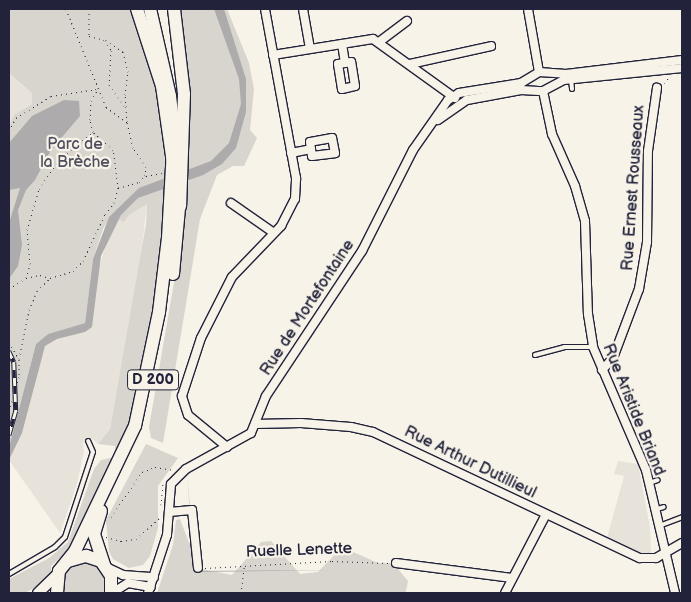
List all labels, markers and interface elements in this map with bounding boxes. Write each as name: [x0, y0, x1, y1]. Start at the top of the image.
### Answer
street label: Rue Ernest Rousseaux: [619, 104, 649, 272]
park label: Parc de la Brèche: [40, 135, 110, 173]
street label: Rue de Mortefontaine: [257, 237, 359, 379]
street label: Rue Aristide Briand: [598, 341, 668, 479]
road number: D 200: [127, 368, 179, 392]
street label: Rue Arthur Dutillieul: [401, 423, 539, 503]
street label: Ruelle Lenette: [246, 540, 352, 562]

